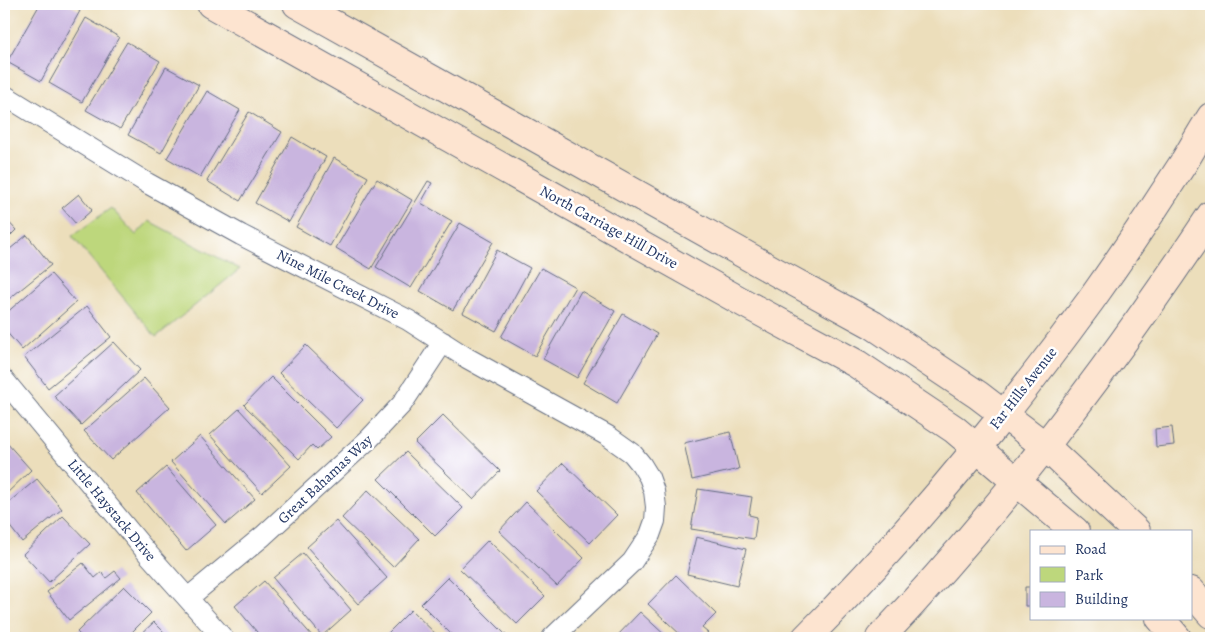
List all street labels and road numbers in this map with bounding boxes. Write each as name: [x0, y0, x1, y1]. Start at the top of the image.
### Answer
street label: North Carriage Hill Drive: [536, 181, 682, 274]
street label: Nine Mile Creek Drive: [273, 244, 403, 324]
street label: Far Hills Avenue: [985, 343, 1062, 433]
street label: Great Bahamas Way: [273, 430, 377, 528]
street label: Little Haystack Drive: [63, 455, 161, 566]

